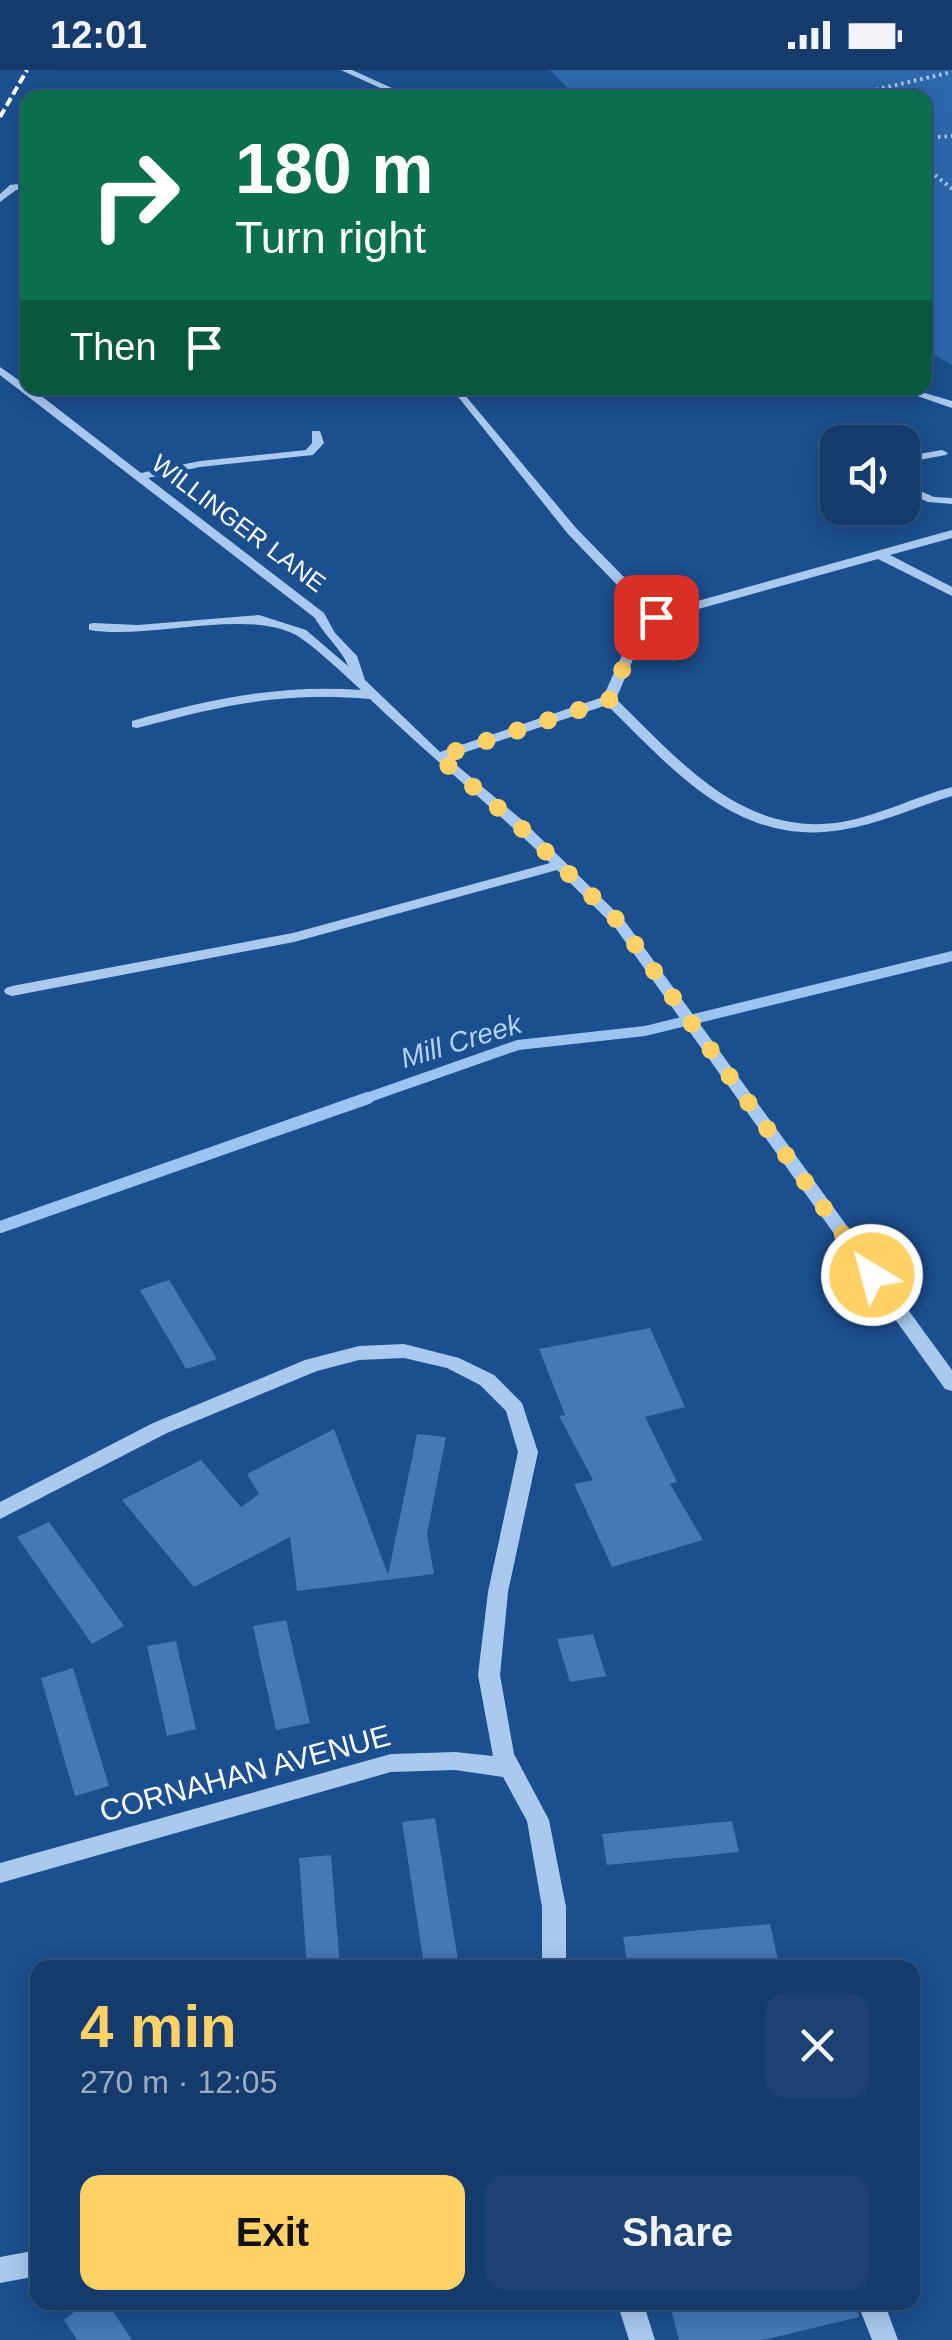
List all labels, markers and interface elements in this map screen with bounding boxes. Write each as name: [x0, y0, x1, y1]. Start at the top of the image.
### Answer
text: 12:01: [50, 14, 147, 56]
icon: right: [70, 130, 200, 260]
text: 180 m: [235, 130, 433, 208]
text: Turn right: [235, 212, 426, 263]
icon: arrive: [177, 320, 232, 375]
text: Then: [70, 326, 157, 368]
map controls: [820, 425, 920, 525]
button: sound: [820, 425, 920, 525]
street label: WILLINGER LANE: [147, 449, 331, 597]
pin: [614, 575, 699, 660]
icon: arrive: [629, 590, 684, 645]
water label: Mill Creek: [397, 1007, 527, 1074]
position arrow: [820, 1223, 924, 1327]
street label: CORNAHAN AVENUE: [96, 1718, 394, 1828]
text: 4 min: [80, 1993, 237, 2060]
button: close: [765, 1993, 870, 2098]
text: 270 m · 12:05: [80, 2064, 277, 2100]
button: Exit: [80, 2175, 465, 2290]
button: Share: [485, 2175, 870, 2290]

